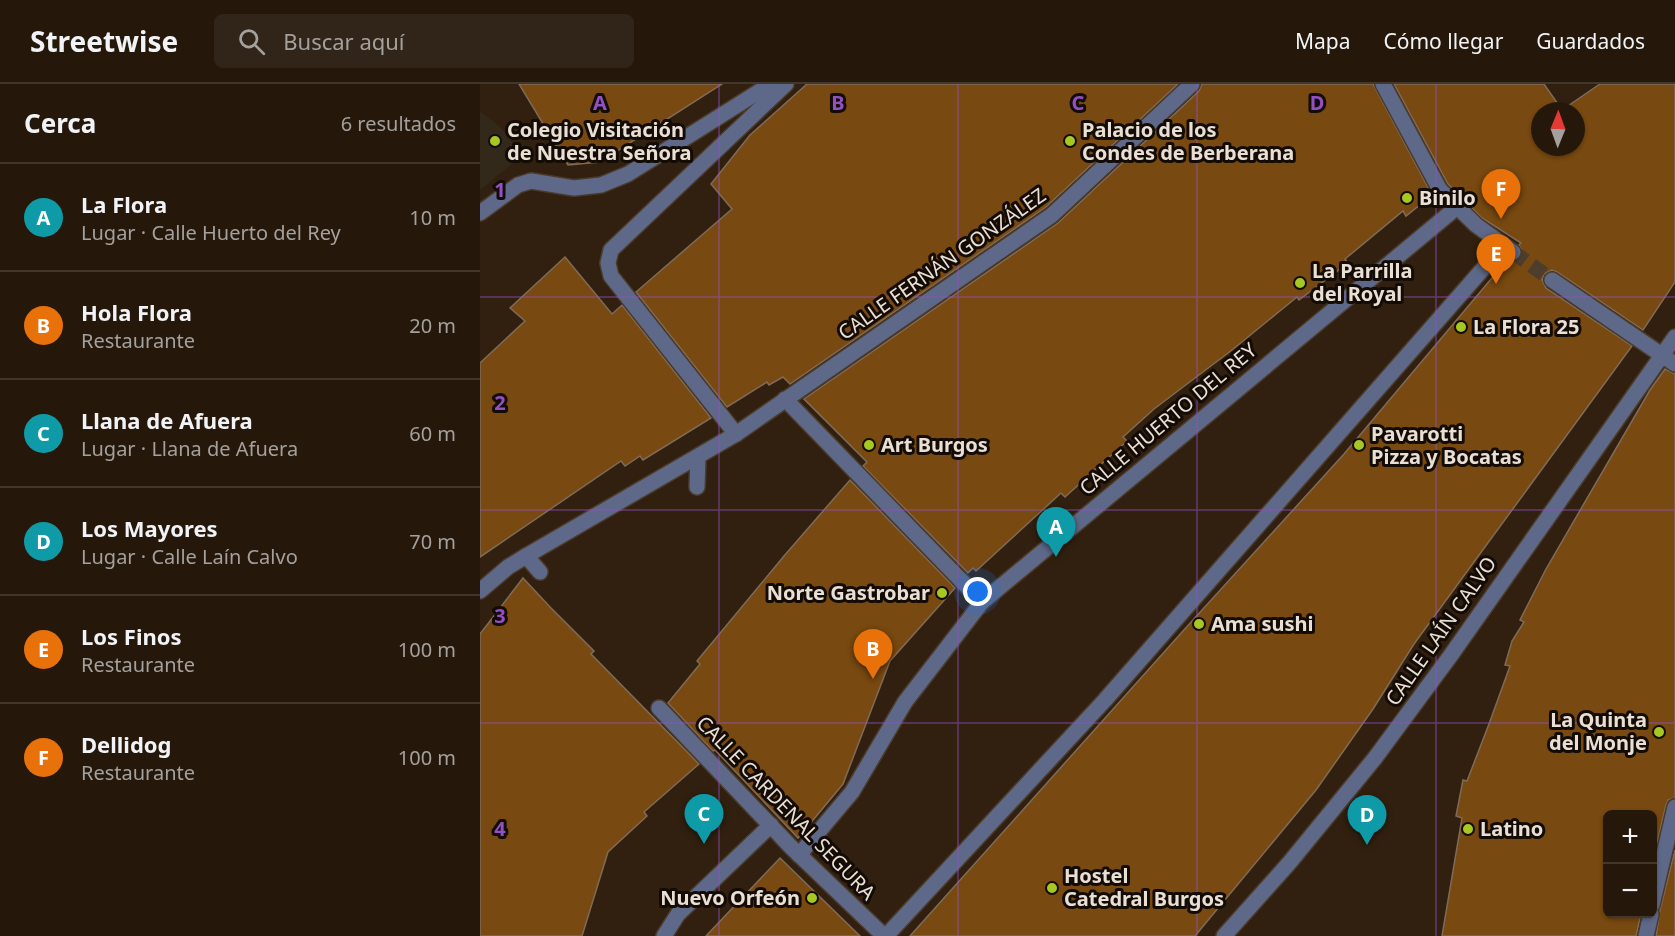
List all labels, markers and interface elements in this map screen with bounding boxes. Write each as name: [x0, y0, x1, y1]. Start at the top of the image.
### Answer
search box: [214, 14, 634, 68]
text: Streetwise: [30, 22, 178, 60]
icon: search: [235, 25, 268, 58]
text: Buscar aquí: [283, 26, 405, 56]
text: Mapa: [1295, 27, 1350, 55]
text: Cómo llegar: [1383, 27, 1503, 55]
text: Guardados: [1536, 27, 1645, 55]
text: A: [593, 89, 607, 116]
text: B: [831, 89, 845, 116]
text: C: [1072, 89, 1085, 116]
text: D: [1310, 89, 1324, 116]
north arrow: [1531, 102, 1585, 156]
text: Cerca: [24, 105, 96, 141]
text: 6 resultados: [341, 110, 456, 137]
place label: Colegio Visitación de Nuestra Señora: [507, 116, 691, 166]
place label: Palacio de los Condes de Berberana: [1082, 116, 1294, 166]
marker: Colegio Visitación de Nuestra Señora: [488, 134, 502, 148]
marker: Palacio de los Condes de Berberana: [1063, 134, 1077, 148]
pin: F: [1482, 170, 1520, 219]
text: 1: [494, 176, 506, 203]
street label: CALLE FERNÁN GONZÁLEZ: [833, 182, 1051, 346]
place label: Binilo: [1419, 184, 1476, 211]
text: La Flora: [81, 189, 167, 219]
marker: Binilo: [1400, 191, 1414, 205]
text: A: [37, 204, 50, 231]
text: 10 m: [409, 204, 456, 231]
text: Lugar · Calle Huerto del Rey: [81, 219, 341, 246]
pin: E: [1476, 234, 1516, 284]
place label: La Parrilla del Royal: [1312, 257, 1413, 307]
marker: La Parrilla del Royal: [1293, 276, 1307, 290]
text: Hola Flora: [81, 297, 192, 327]
text: B: [37, 312, 50, 339]
text: 20 m: [409, 312, 456, 339]
place label: La Flora 25: [1473, 313, 1579, 340]
marker: La Flora 25: [1454, 320, 1468, 334]
text: Restaurante: [81, 327, 195, 354]
street label: CALLE HUERTO DEL REY: [1073, 336, 1262, 501]
text: 2: [494, 389, 506, 416]
text: Llana de Afuera: [81, 405, 253, 435]
text: C: [37, 420, 50, 447]
text: 60 m: [409, 420, 456, 447]
place label: Pavarotti Pizza y Bocatas: [1371, 420, 1522, 470]
place label: Art Burgos: [881, 431, 988, 458]
text: Lugar · Llana de Afuera: [81, 435, 298, 462]
marker: Art Burgos: [862, 438, 876, 452]
marker: Pavarotti Pizza y Bocatas: [1352, 438, 1366, 452]
pin: A: [1036, 508, 1076, 557]
text: Los Mayores: [81, 513, 218, 543]
text: D: [36, 528, 51, 555]
text: 70 m: [409, 528, 456, 555]
text: Lugar · Calle Laín Calvo: [81, 543, 298, 570]
street label: CALLE LAÍN CALVO: [1379, 551, 1502, 711]
your location: [963, 577, 992, 606]
place label: Norte Gastrobar: [767, 579, 930, 606]
marker: Norte Gastrobar: [935, 586, 949, 600]
text: 3: [494, 602, 506, 629]
place label: Ama sushi: [1211, 610, 1314, 637]
marker: Ama sushi: [1192, 617, 1206, 631]
text: Los Finos: [81, 621, 182, 651]
pin: B: [854, 630, 892, 679]
text: E: [38, 636, 49, 663]
text: 100 m: [398, 636, 456, 663]
text: Restaurante: [81, 651, 195, 678]
place label: La Quinta del Monje: [1549, 706, 1647, 756]
street label: CALLE CARDENAL SEGURA: [692, 711, 880, 905]
marker: La Quinta del Monje: [1652, 725, 1666, 739]
text: Dellidog: [81, 729, 172, 759]
text: F: [38, 744, 49, 771]
text: 100 m: [398, 744, 456, 771]
text: Restaurante: [81, 759, 195, 786]
pin: C: [684, 794, 724, 844]
pin: D: [1348, 796, 1386, 845]
map controls: [1603, 810, 1657, 918]
button: +: [1603, 810, 1657, 864]
text: 4: [494, 815, 506, 842]
place label: Latino: [1480, 815, 1543, 842]
marker: Latino: [1461, 822, 1475, 836]
place label: Hostel Catedral Burgos: [1064, 862, 1224, 912]
button: −: [1603, 864, 1657, 918]
marker: Hostel Catedral Burgos: [1045, 881, 1059, 895]
place label: Nuevo Orfeón: [660, 884, 800, 911]
marker: Nuevo Orfeón: [805, 891, 819, 905]

